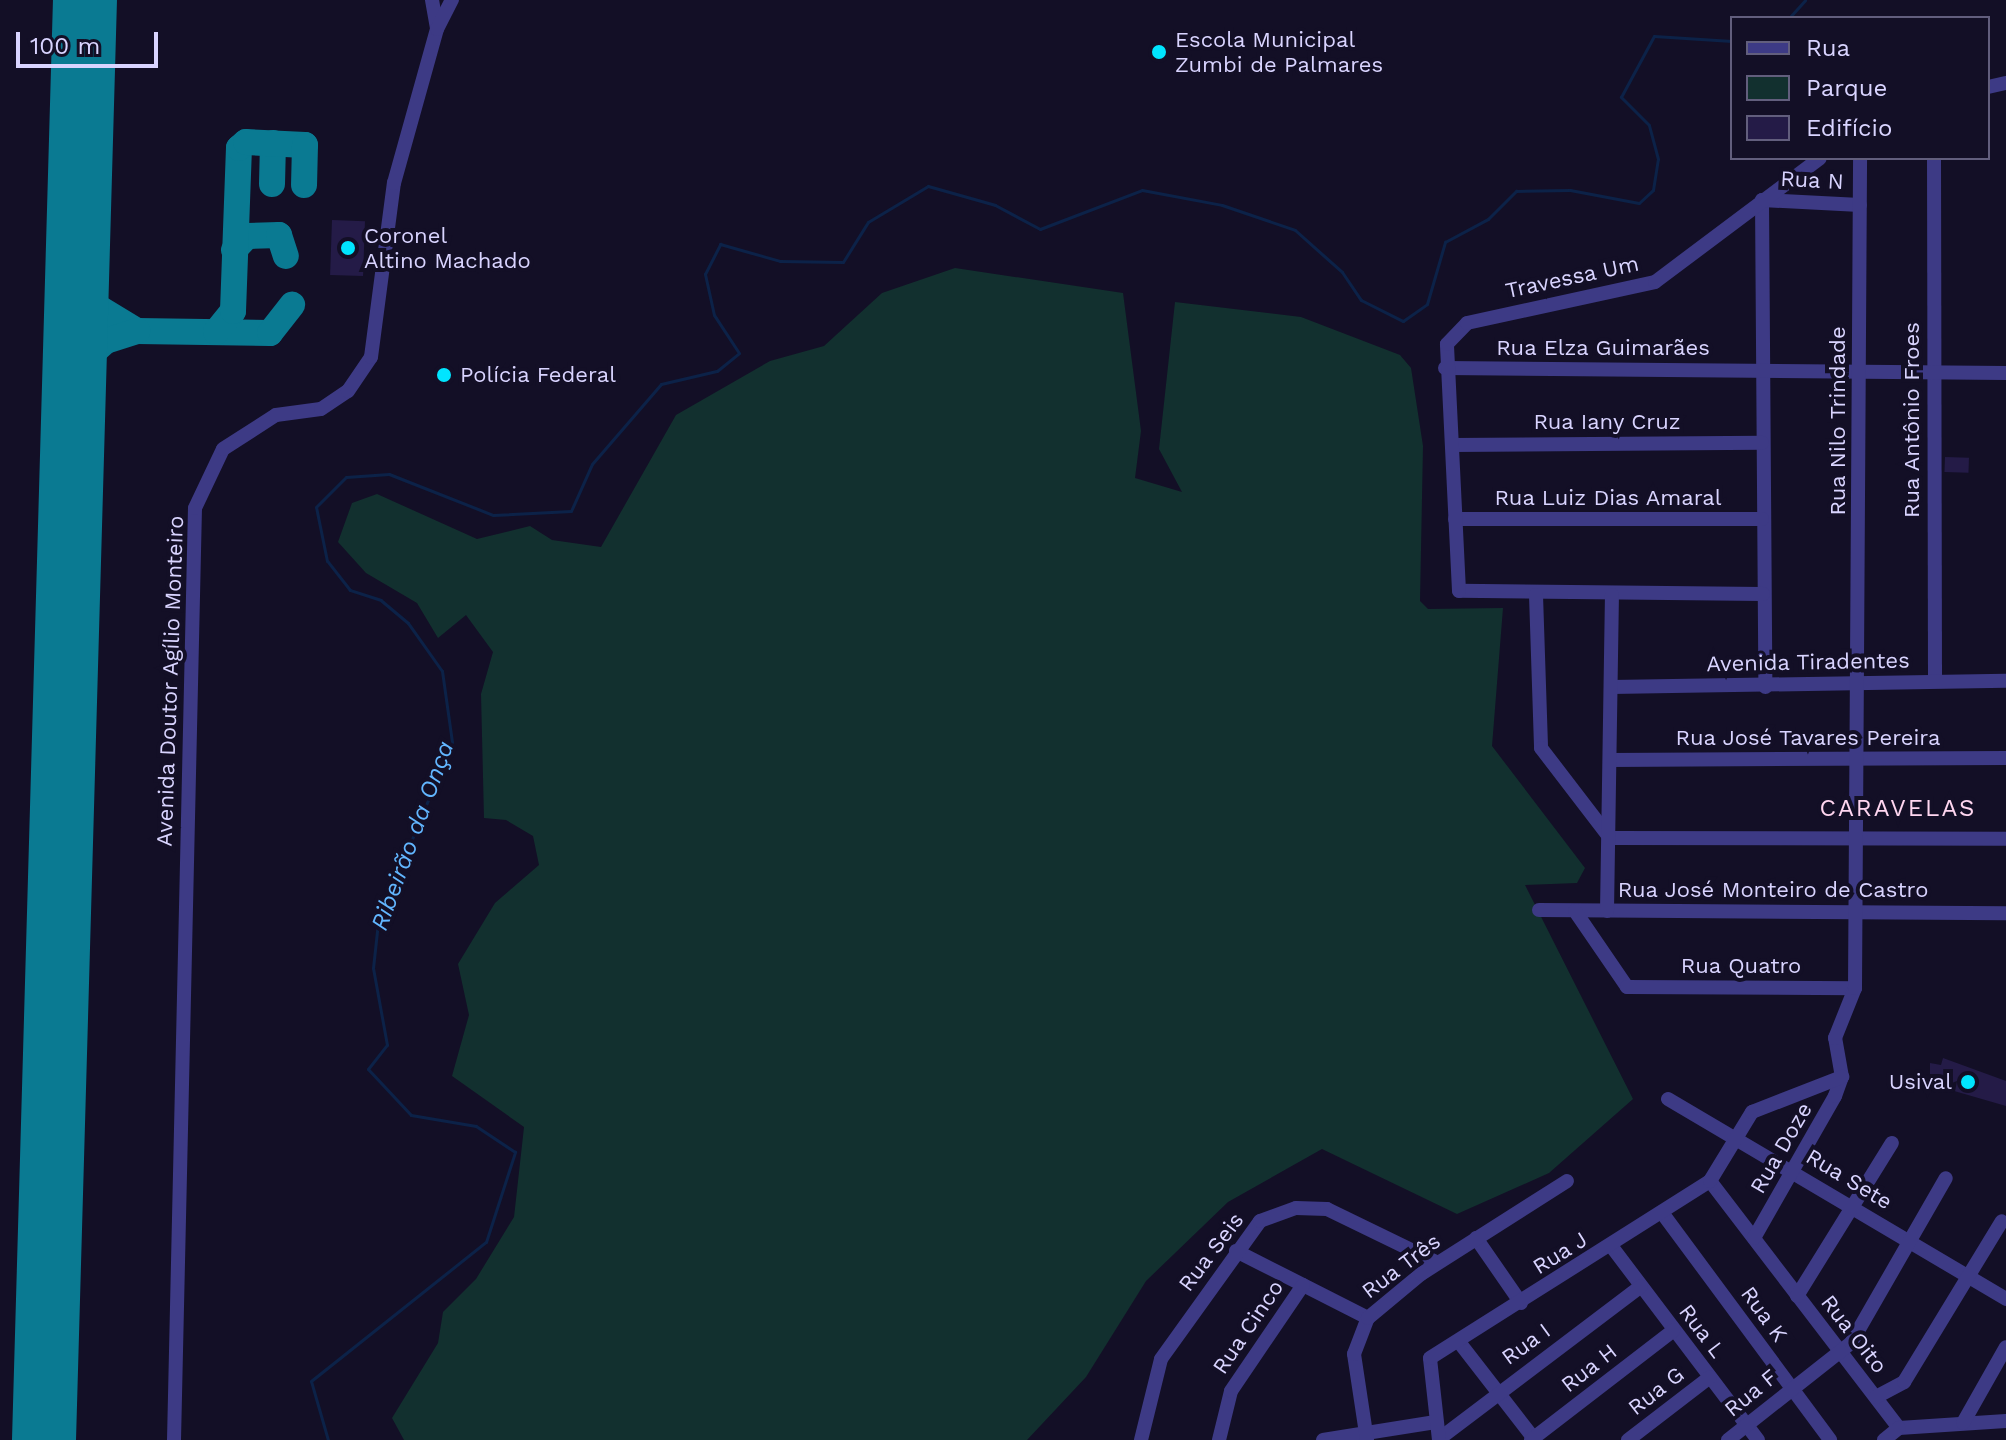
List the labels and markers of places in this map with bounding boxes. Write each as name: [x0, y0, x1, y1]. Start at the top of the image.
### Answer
place label: Escola Municipal Zumbi de Palmares: [1175, 26, 1383, 78]
marker: Escola Municipal Zumbi de Palmares: [1150, 43, 1168, 61]
place label: Coronel Altino Machado: [364, 222, 531, 274]
marker: Coronel Altino Machado: [339, 239, 357, 257]
place label: Polícia Federal: [460, 362, 616, 388]
marker: Polícia Federal: [435, 366, 453, 384]
place label: Usival: [1889, 1069, 1952, 1095]
marker: Usival: [1959, 1073, 1977, 1091]

